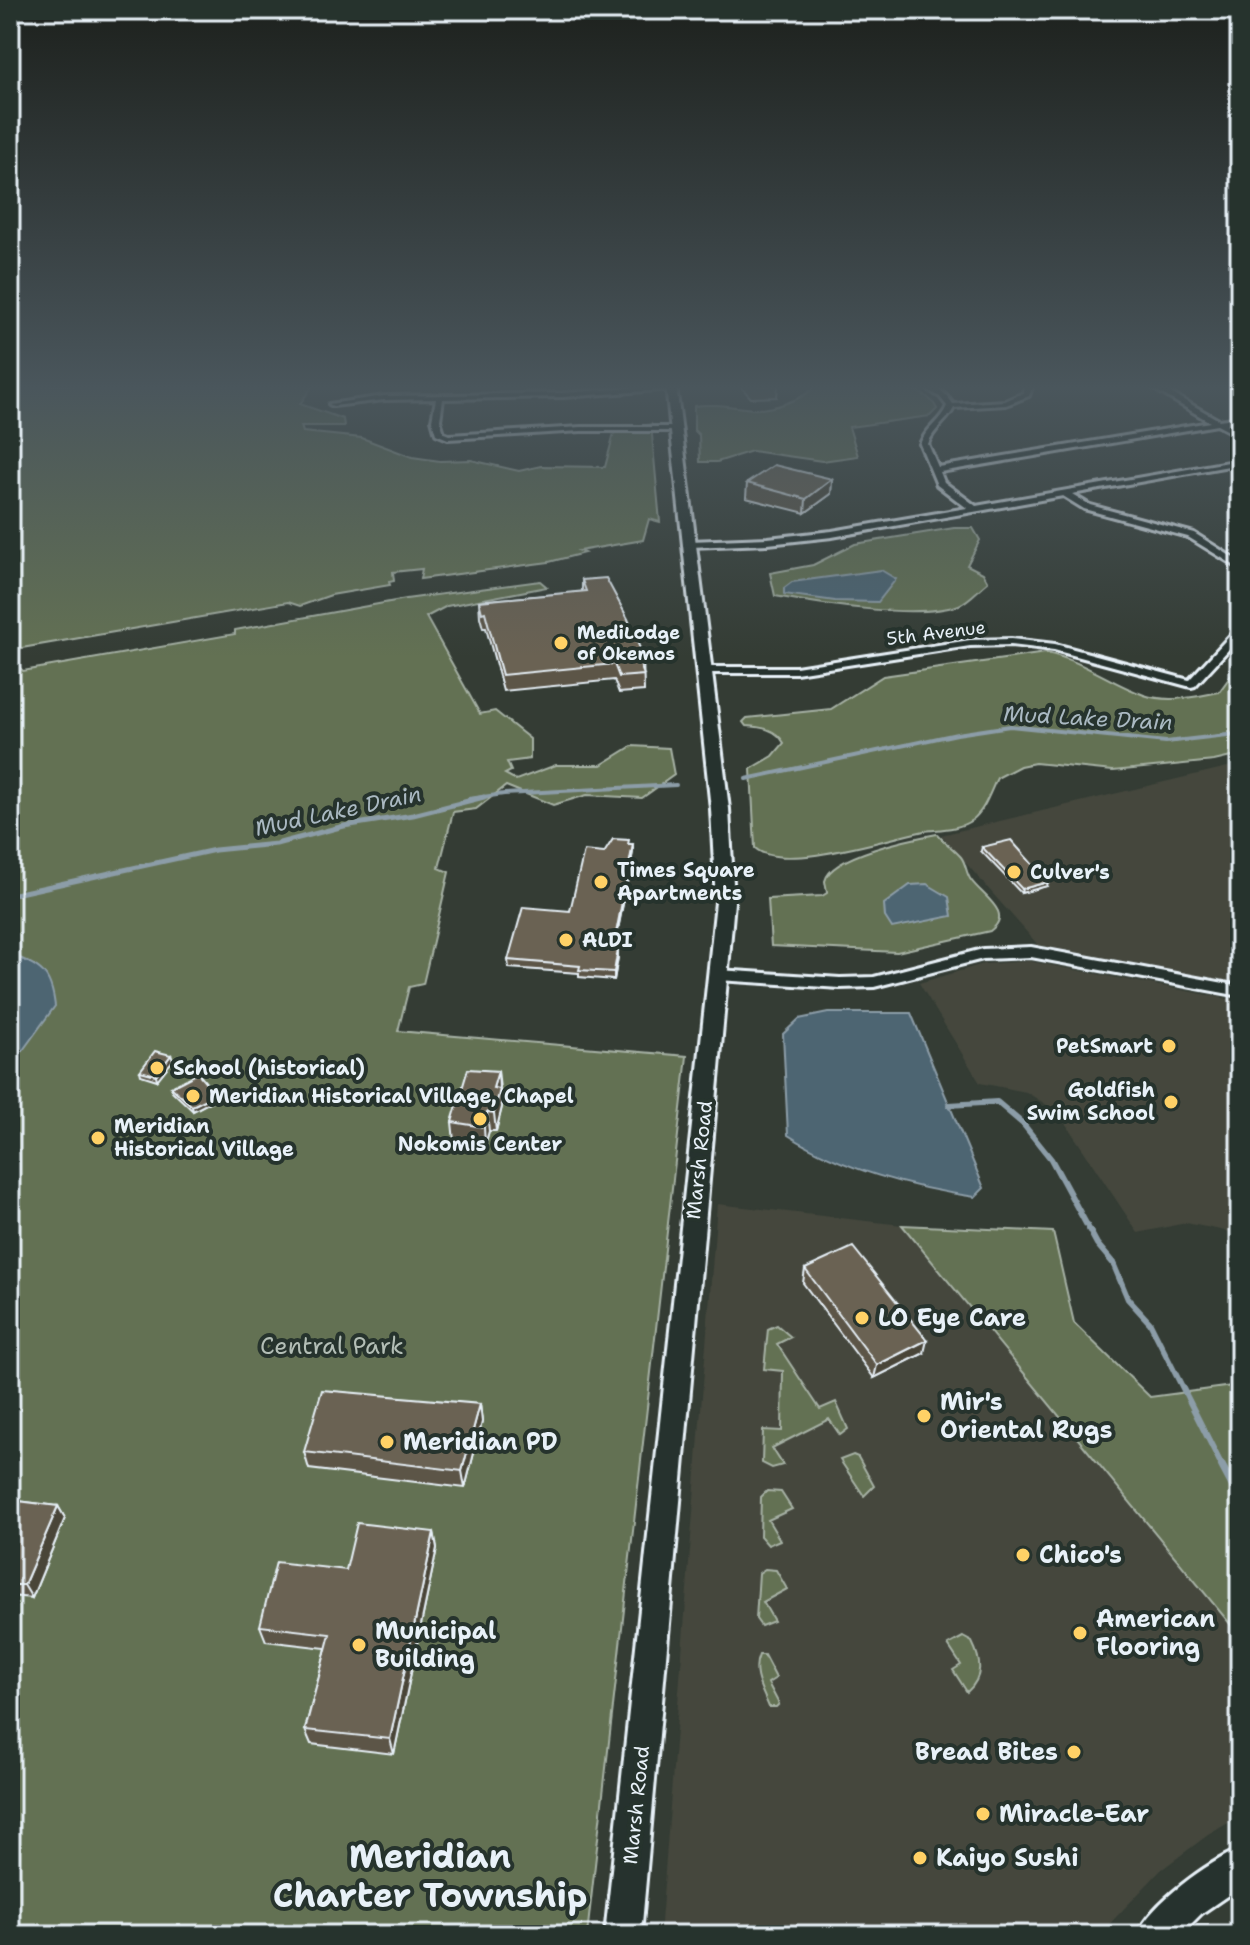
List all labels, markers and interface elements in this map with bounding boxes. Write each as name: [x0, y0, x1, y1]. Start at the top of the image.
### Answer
street label: 5th Avenue: [885, 615, 987, 651]
place label: MediLodge of Okemos: [577, 621, 680, 666]
marker: MediLodge of Okemos: [552, 634, 570, 652]
water label: Mud Lake Drain: [1003, 699, 1173, 737]
water label: Mud Lake Drain: [252, 779, 424, 843]
place label: Times Square Apartments: [617, 857, 755, 906]
place label: Culver's: [1030, 859, 1110, 885]
marker: Culver's: [1005, 863, 1023, 881]
marker: Times Square Apartments: [592, 873, 610, 891]
place label: ALDI: [582, 927, 633, 953]
marker: ALDI: [557, 931, 575, 949]
place label: PetSmart: [1056, 1033, 1153, 1059]
marker: PetSmart: [1160, 1037, 1178, 1055]
place label: School (historical): [173, 1055, 365, 1081]
marker: School (historical): [148, 1059, 166, 1077]
place label: Goldfish Swim School: [1027, 1077, 1155, 1126]
place label: Meridian Historical Village, Chapel: [209, 1083, 574, 1109]
marker: Meridian Historical Village, Chapel: [184, 1087, 202, 1105]
marker: Goldfish Swim School: [1162, 1093, 1180, 1111]
street label: Marsh Road: [680, 1099, 718, 1221]
marker: Nokomis Center: [471, 1110, 489, 1128]
place label: Meridian Historical Village: [114, 1113, 294, 1162]
marker: Meridian Historical Village: [89, 1129, 107, 1147]
place label: Nokomis Center: [398, 1131, 562, 1157]
place label: LO Eye Care: [878, 1302, 1026, 1334]
marker: LO Eye Care: [853, 1309, 871, 1327]
park label: Central Park: [260, 1330, 404, 1362]
place label: Mir's Oriental Rugs: [940, 1386, 1113, 1446]
marker: Mir's Oriental Rugs: [915, 1407, 933, 1425]
place label: Meridian PD: [403, 1426, 558, 1458]
marker: Meridian PD: [378, 1433, 396, 1451]
place label: Chico's: [1039, 1539, 1122, 1571]
marker: Chico's: [1014, 1546, 1032, 1564]
place label: American Flooring: [1096, 1603, 1215, 1663]
place label: Municipal Building: [375, 1615, 496, 1675]
marker: American Flooring: [1071, 1624, 1089, 1642]
marker: Municipal Building: [350, 1636, 368, 1654]
place label: Bread Bites: [915, 1736, 1058, 1768]
marker: Bread Bites: [1065, 1743, 1083, 1761]
street label: Marsh Road: [617, 1744, 655, 1866]
place label: Miracle-Ear: [999, 1798, 1149, 1830]
marker: Miracle-Ear: [974, 1805, 992, 1823]
district label: Meridian Charter Township: [273, 1833, 587, 1918]
place label: Kaiyo Sushi: [936, 1842, 1079, 1874]
marker: Kaiyo Sushi: [911, 1849, 929, 1867]

